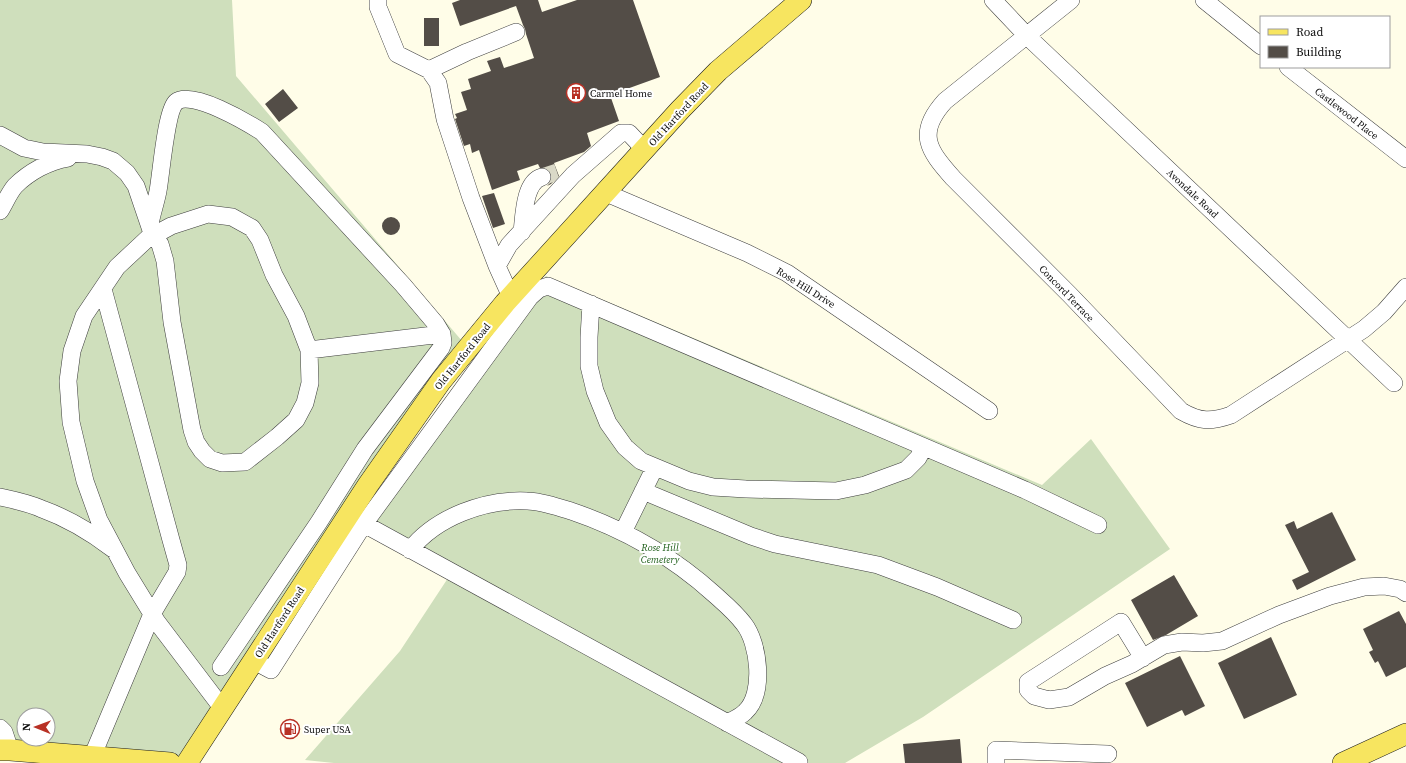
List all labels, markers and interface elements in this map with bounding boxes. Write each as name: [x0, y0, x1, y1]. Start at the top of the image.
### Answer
legend: [1260, 16, 1390, 68]
text: Road: [1296, 24, 1323, 40]
text: Building: [1296, 44, 1341, 60]
street label: Old Hartford Road: [646, 80, 711, 149]
building icon: Carmel Home: [565, 82, 587, 104]
street label: Castlewood Place: [1312, 84, 1381, 142]
place label: Carmel Home: [590, 87, 652, 100]
street label: Avondale Road: [1164, 166, 1222, 221]
street label: Concord Terrace: [1036, 262, 1097, 324]
street label: Rose Hill Drive: [774, 264, 838, 311]
street label: Old Hartford Road: [431, 320, 493, 392]
park label: Rose Hill Cemetery: [640, 541, 679, 566]
street label: Old Hartford Road: [252, 584, 307, 660]
north arrow: [16, 707, 56, 747]
fuel station icon: Super USA: [279, 718, 301, 740]
text: N: [19, 723, 34, 731]
place label: Super USA: [304, 723, 351, 736]

